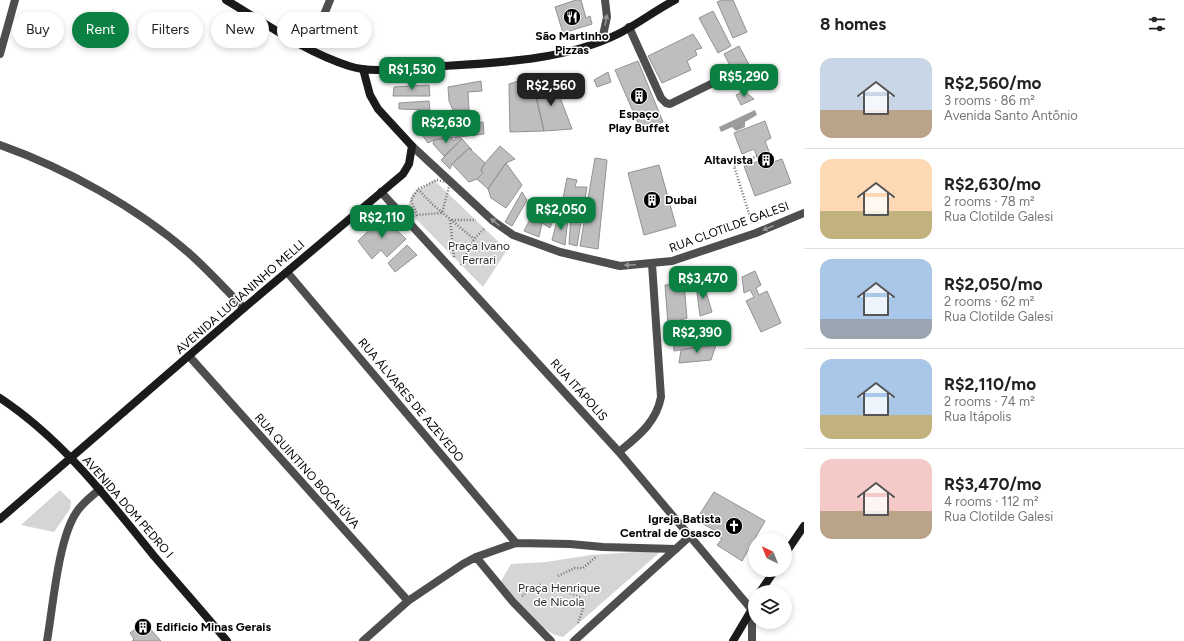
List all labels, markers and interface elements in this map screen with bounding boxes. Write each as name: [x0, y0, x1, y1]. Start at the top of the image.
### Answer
restaurant icon: São Martinho Pizzas: [562, 7, 582, 27]
chip: Buy: [12, 12, 64, 48]
chip: Rent: [72, 12, 129, 48]
chip: Filters: [137, 12, 203, 48]
chip: New: [211, 12, 269, 48]
chip: Apartment: [277, 12, 372, 48]
icon: filters: [1146, 13, 1168, 35]
one-way arrow: [603, 14, 609, 26]
text: 8 homes: [820, 14, 886, 34]
place label: São Martinho Pizzas: [535, 29, 609, 57]
pin: R$1,530: [375, 57, 449, 91]
text: R$1,530: [388, 62, 436, 77]
pin: R$5,290: [707, 64, 781, 98]
text: R$5,290: [719, 69, 769, 84]
pin: R$2,560: [514, 73, 588, 107]
text: R$2,560/mo: [944, 73, 1041, 93]
icon: home: [852, 74, 900, 122]
text: R$2,560: [526, 78, 576, 93]
building icon: Espaço Play Buffet: [629, 86, 649, 106]
text: 3 rooms · 86 m²: [944, 93, 1035, 108]
place label: Espaço Play Buffet: [608, 107, 670, 135]
text: Avenida Santo Antônio: [944, 108, 1078, 123]
pin: R$2,630: [409, 110, 483, 144]
text: R$2,630: [421, 115, 471, 130]
building icon: Altavista: [756, 150, 776, 170]
place label: Altavista: [704, 153, 753, 167]
text: R$2,630/mo: [944, 174, 1041, 194]
icon: home: [852, 175, 900, 223]
building icon: Dubai: [642, 190, 662, 210]
place label: Dubai: [665, 193, 697, 207]
text: 2 rooms · 78 m²: [944, 194, 1035, 209]
pin: R$2,050: [524, 197, 598, 231]
street label: RUA CLOTILDE GALESI: [667, 199, 791, 255]
text: R$2,050: [536, 202, 586, 217]
pin: R$2,110: [345, 205, 419, 239]
text: Rua Clotilde Galesi: [944, 209, 1053, 224]
text: R$2,110: [359, 210, 405, 225]
one-way arrow: [489, 218, 500, 227]
one-way arrow: [762, 226, 774, 232]
street label: AVENIDA LUCIANINHO MELLI: [173, 237, 307, 357]
park label: Praça Ivano Ferrari: [448, 239, 510, 267]
one-way arrow: [624, 262, 636, 269]
pin: R$3,470: [666, 266, 740, 300]
text: R$3,470: [678, 271, 728, 286]
text: R$2,050/mo: [944, 274, 1043, 294]
icon: home: [852, 275, 900, 323]
text: 2 rooms · 62 m²: [944, 294, 1034, 309]
text: Rua Clotilde Galesi: [944, 309, 1053, 324]
pin: R$2,390: [660, 320, 734, 354]
text: R$2,390: [672, 325, 722, 340]
street label: RUA ÁLVARES DE AZEVEDO: [355, 336, 467, 464]
street label: RUA ITÁPOLIS: [548, 356, 610, 424]
text: R$2,110/mo: [944, 374, 1036, 394]
icon: home: [852, 375, 900, 423]
text: 2 rooms · 74 m²: [944, 394, 1035, 409]
text: Rua Itápolis: [944, 409, 1011, 424]
street label: RUA QUINTINO BOCAIÚVA: [252, 411, 362, 531]
street label: AVENIDA DOM PEDRO I: [80, 453, 176, 561]
text: R$3,470/mo: [944, 474, 1041, 494]
icon: home: [852, 475, 900, 523]
text: 4 rooms · 112 m²: [944, 494, 1039, 509]
text: Rua Clotilde Galesi: [944, 509, 1053, 524]
place label: Igreja Batista Central de Osasco: [620, 512, 721, 540]
church icon: Igreja Batista Central de Osasco: [724, 516, 744, 536]
north arrow: [748, 533, 792, 577]
map controls: [748, 533, 792, 629]
park label: Praça Henrique de Nicola: [518, 581, 600, 609]
button: layers: [748, 585, 792, 629]
building icon: Edificio Minas Gerais: [133, 617, 153, 637]
place label: Edificio Minas Gerais: [156, 620, 271, 634]

